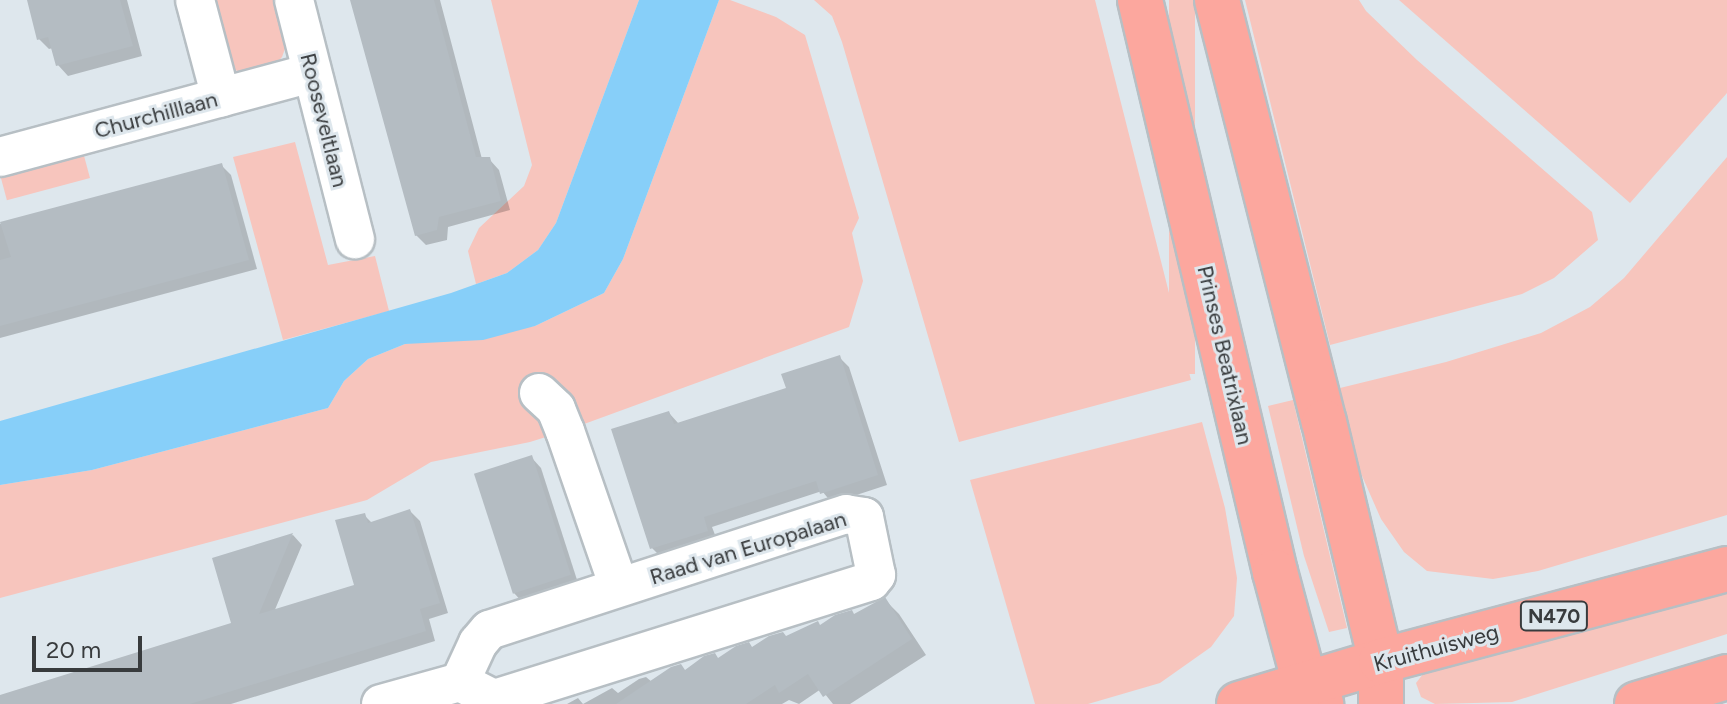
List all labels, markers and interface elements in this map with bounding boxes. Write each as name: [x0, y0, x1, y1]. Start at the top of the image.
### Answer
street label: Rooseveltlaan: [295, 50, 353, 190]
street label: Churchilllaan: [92, 86, 220, 144]
street label: Prinses Beatrixlaan: [1192, 263, 1258, 447]
street label: Raad van Europalaan: [647, 506, 849, 590]
road number: N470: [1518, 600, 1590, 632]
street label: Kruithuisweg: [1371, 619, 1501, 677]
scale bar: [36, 620, 146, 670]
text: 20 m: [46, 635, 101, 664]

